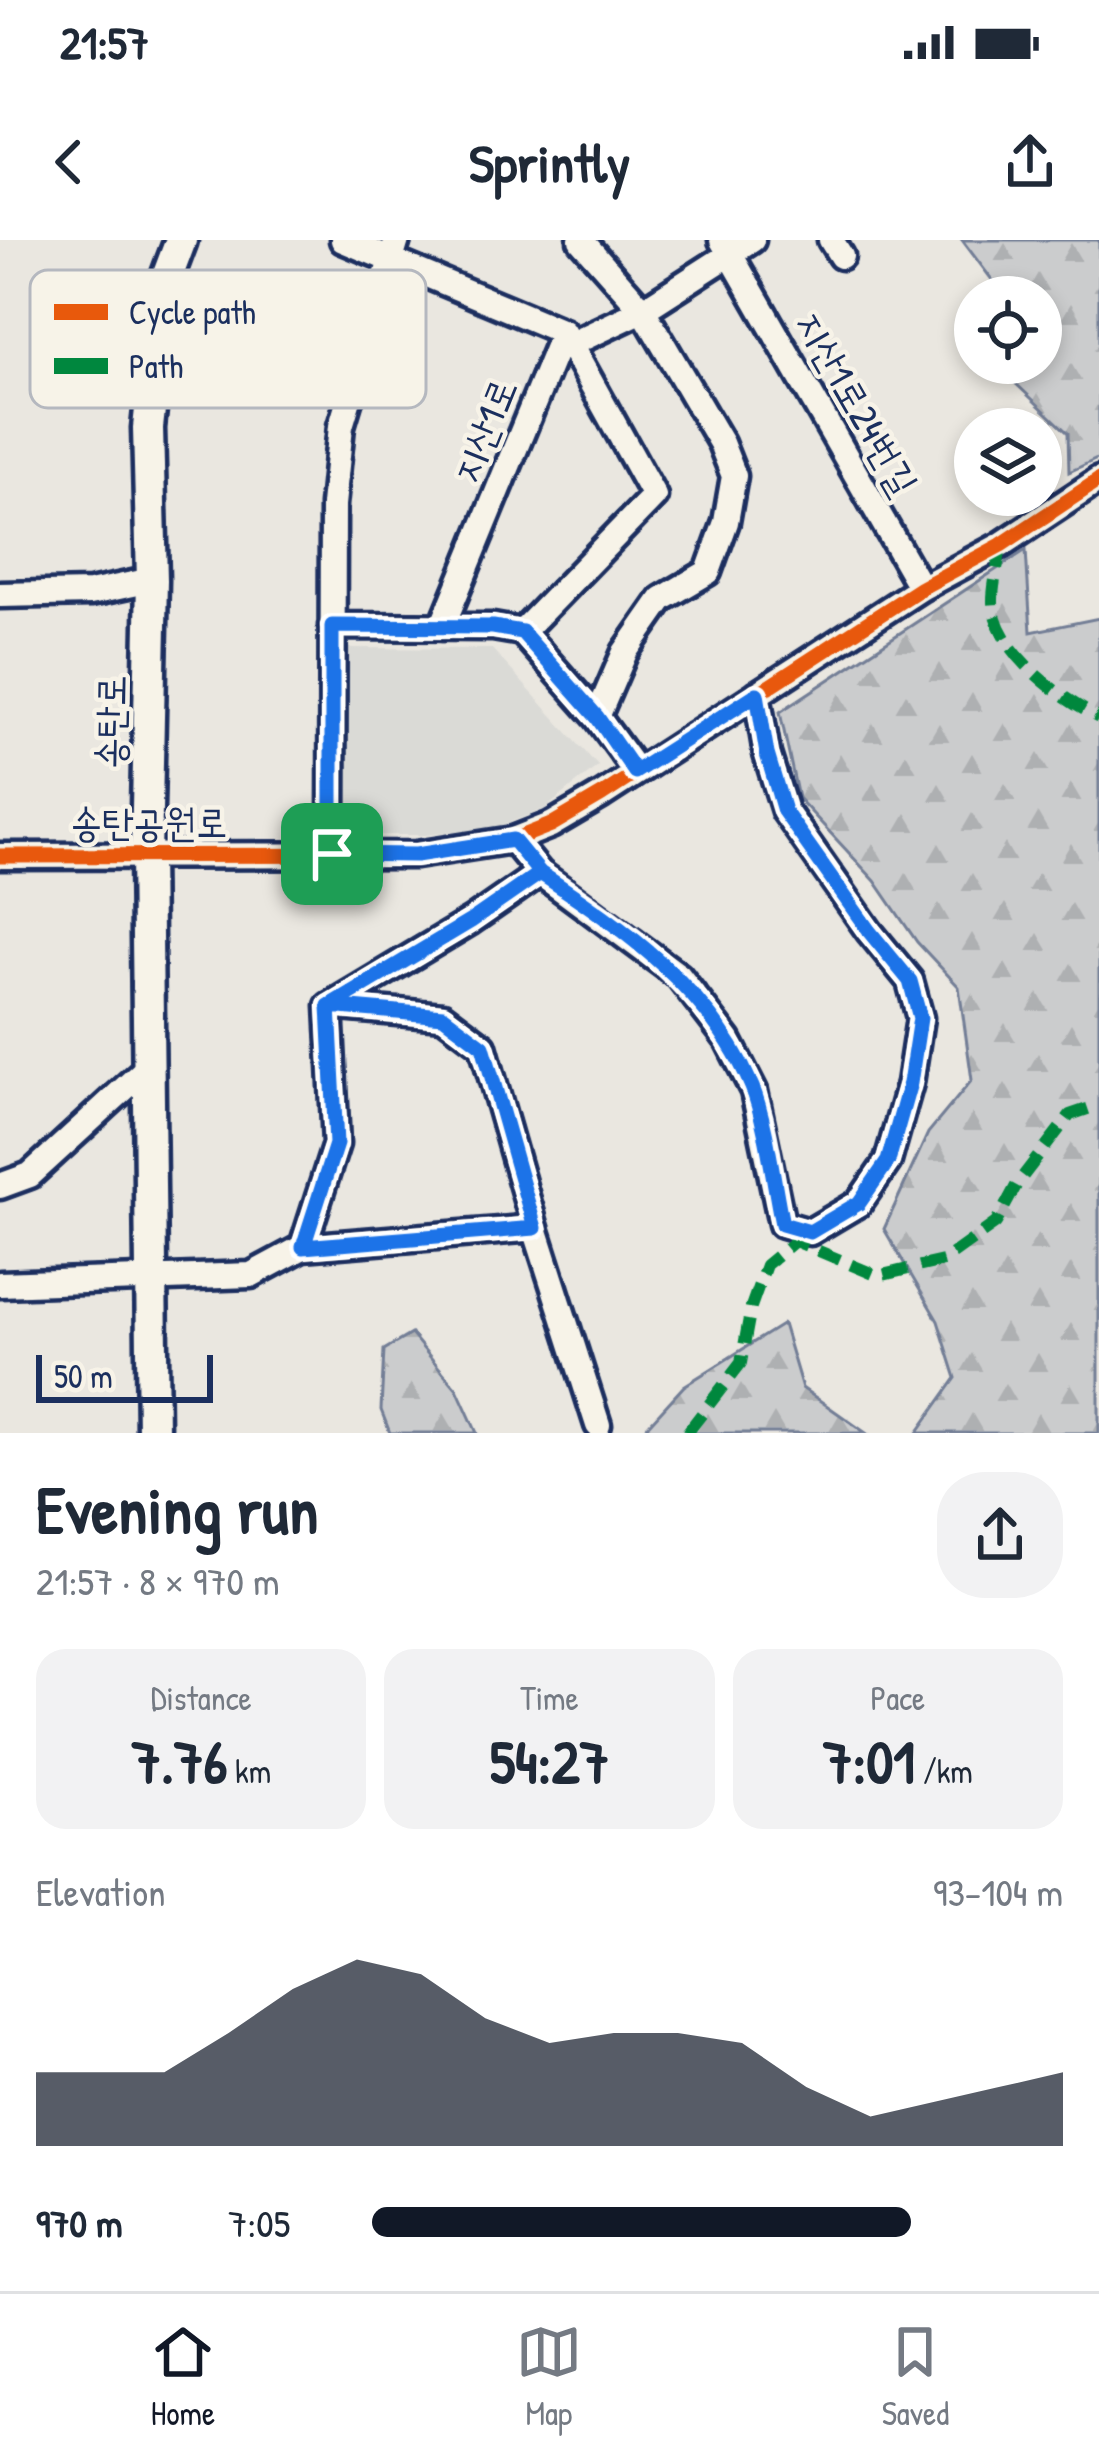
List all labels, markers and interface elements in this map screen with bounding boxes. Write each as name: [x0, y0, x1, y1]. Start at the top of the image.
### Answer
text: 21:57: [60, 12, 149, 73]
text: Sprintly: [469, 126, 630, 199]
icon: back: [36, 129, 102, 195]
icon: share: [997, 129, 1063, 195]
legend: [30, 270, 426, 408]
map controls: [954, 276, 1062, 516]
button: locate: [954, 276, 1062, 384]
text: Cycle path: [129, 290, 256, 335]
street label: 지산1로24번길: [783, 301, 931, 504]
text: Path: [129, 344, 183, 388]
street label: 지산1로: [439, 370, 528, 490]
button: layers: [954, 408, 1062, 516]
street label: 송탄로: [82, 674, 137, 770]
street label: 송탄공원로: [71, 795, 227, 848]
pin: [281, 803, 383, 905]
icon: arrive: [299, 821, 365, 887]
scale bar: [36, 1349, 213, 1402]
text: 50 m: [54, 1354, 113, 1398]
text: Evening run: [36, 1464, 318, 1554]
button: share: [937, 1472, 1063, 1598]
text: 21:57 · 8 × 970 m: [36, 1554, 280, 1607]
text: Distance: [151, 1676, 252, 1720]
text: Time: [520, 1676, 579, 1720]
text: Pace: [870, 1676, 925, 1720]
text: 7.76: [131, 1720, 227, 1802]
text: 54:27: [490, 1720, 609, 1802]
text: 7:01: [823, 1720, 915, 1802]
text: km: [227, 1749, 271, 1793]
text: /km: [915, 1749, 973, 1793]
text: Elevation: [36, 1865, 166, 1918]
text: 93–104 m: [933, 1865, 1063, 1918]
text: 970 m: [36, 2196, 123, 2249]
text: 7:05: [228, 2196, 290, 2249]
tab: Home: [150, 2319, 216, 2435]
tab: Map: [516, 2319, 582, 2435]
tab: Saved: [882, 2319, 949, 2435]

